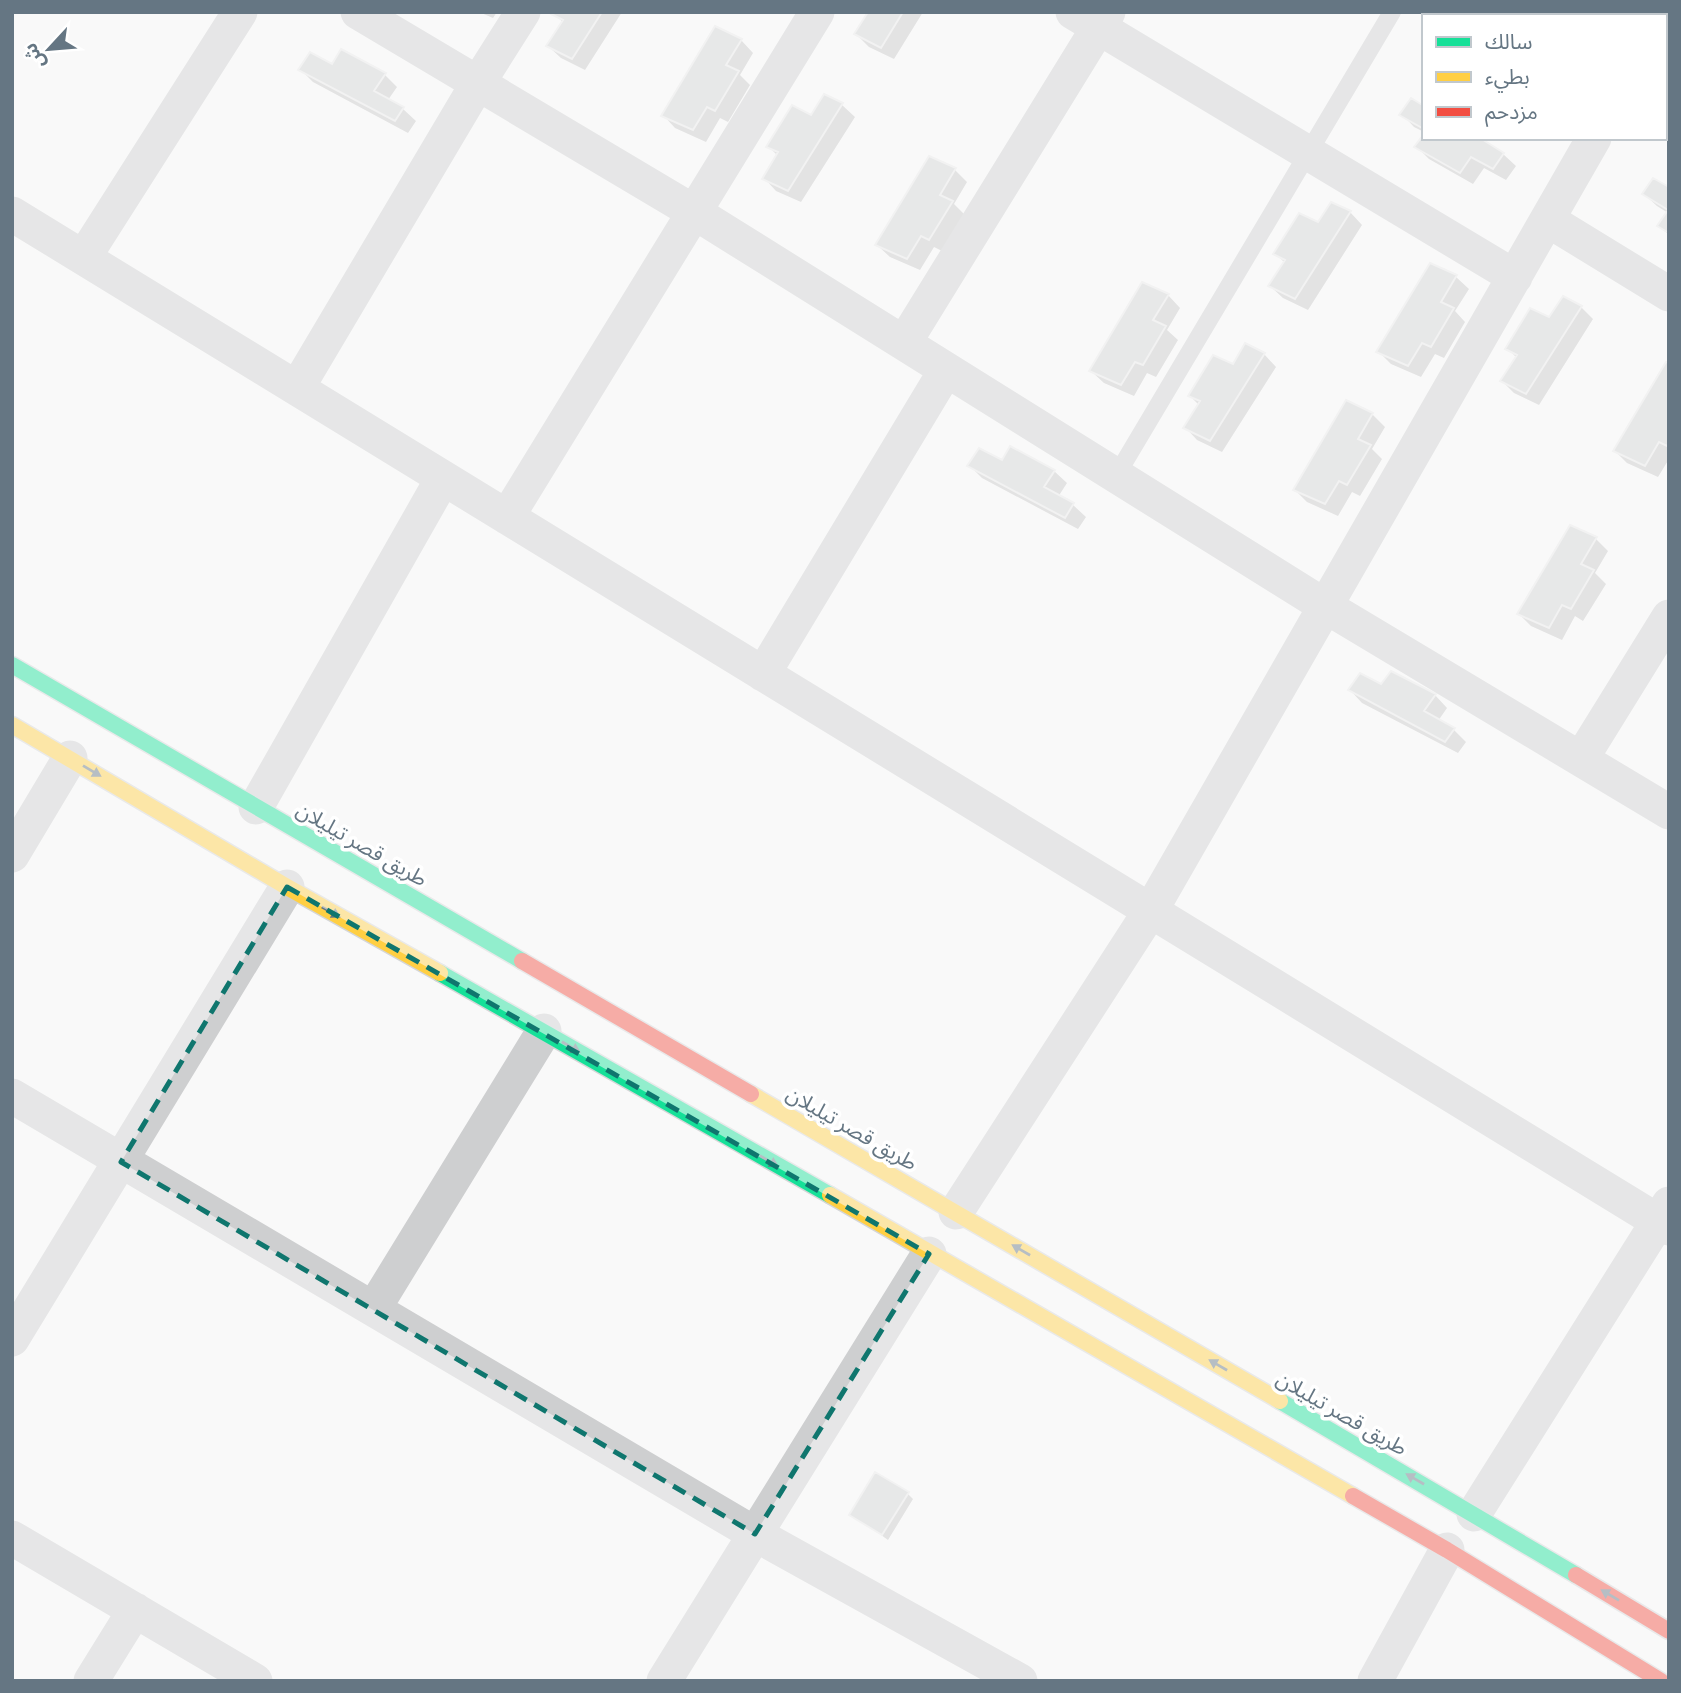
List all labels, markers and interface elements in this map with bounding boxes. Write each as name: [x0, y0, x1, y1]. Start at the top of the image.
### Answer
north arrow: [14, 14, 84, 84]
legend: [1422, 14, 1667, 140]
text: سالك: [1485, 28, 1532, 55]
text: ش: [17, 39, 50, 73]
text: بطيء: [1485, 63, 1530, 93]
text: مزدحم: [1485, 98, 1538, 127]
one-way arrow: [83, 765, 102, 778]
street label: طريق قصر تيليلان: [292, 796, 432, 892]
one-way arrow: [321, 906, 340, 918]
one-way arrow: [562, 1041, 581, 1054]
street label: طريق قصر تيليلان: [782, 1080, 922, 1176]
one-way arrow: [759, 1155, 778, 1167]
one-way arrow: [1012, 1244, 1031, 1257]
one-way arrow: [1209, 1359, 1228, 1371]
street label: طريق قصر تيليلان: [1272, 1365, 1412, 1461]
one-way arrow: [1405, 1473, 1424, 1485]
one-way arrow: [1601, 1589, 1620, 1602]

